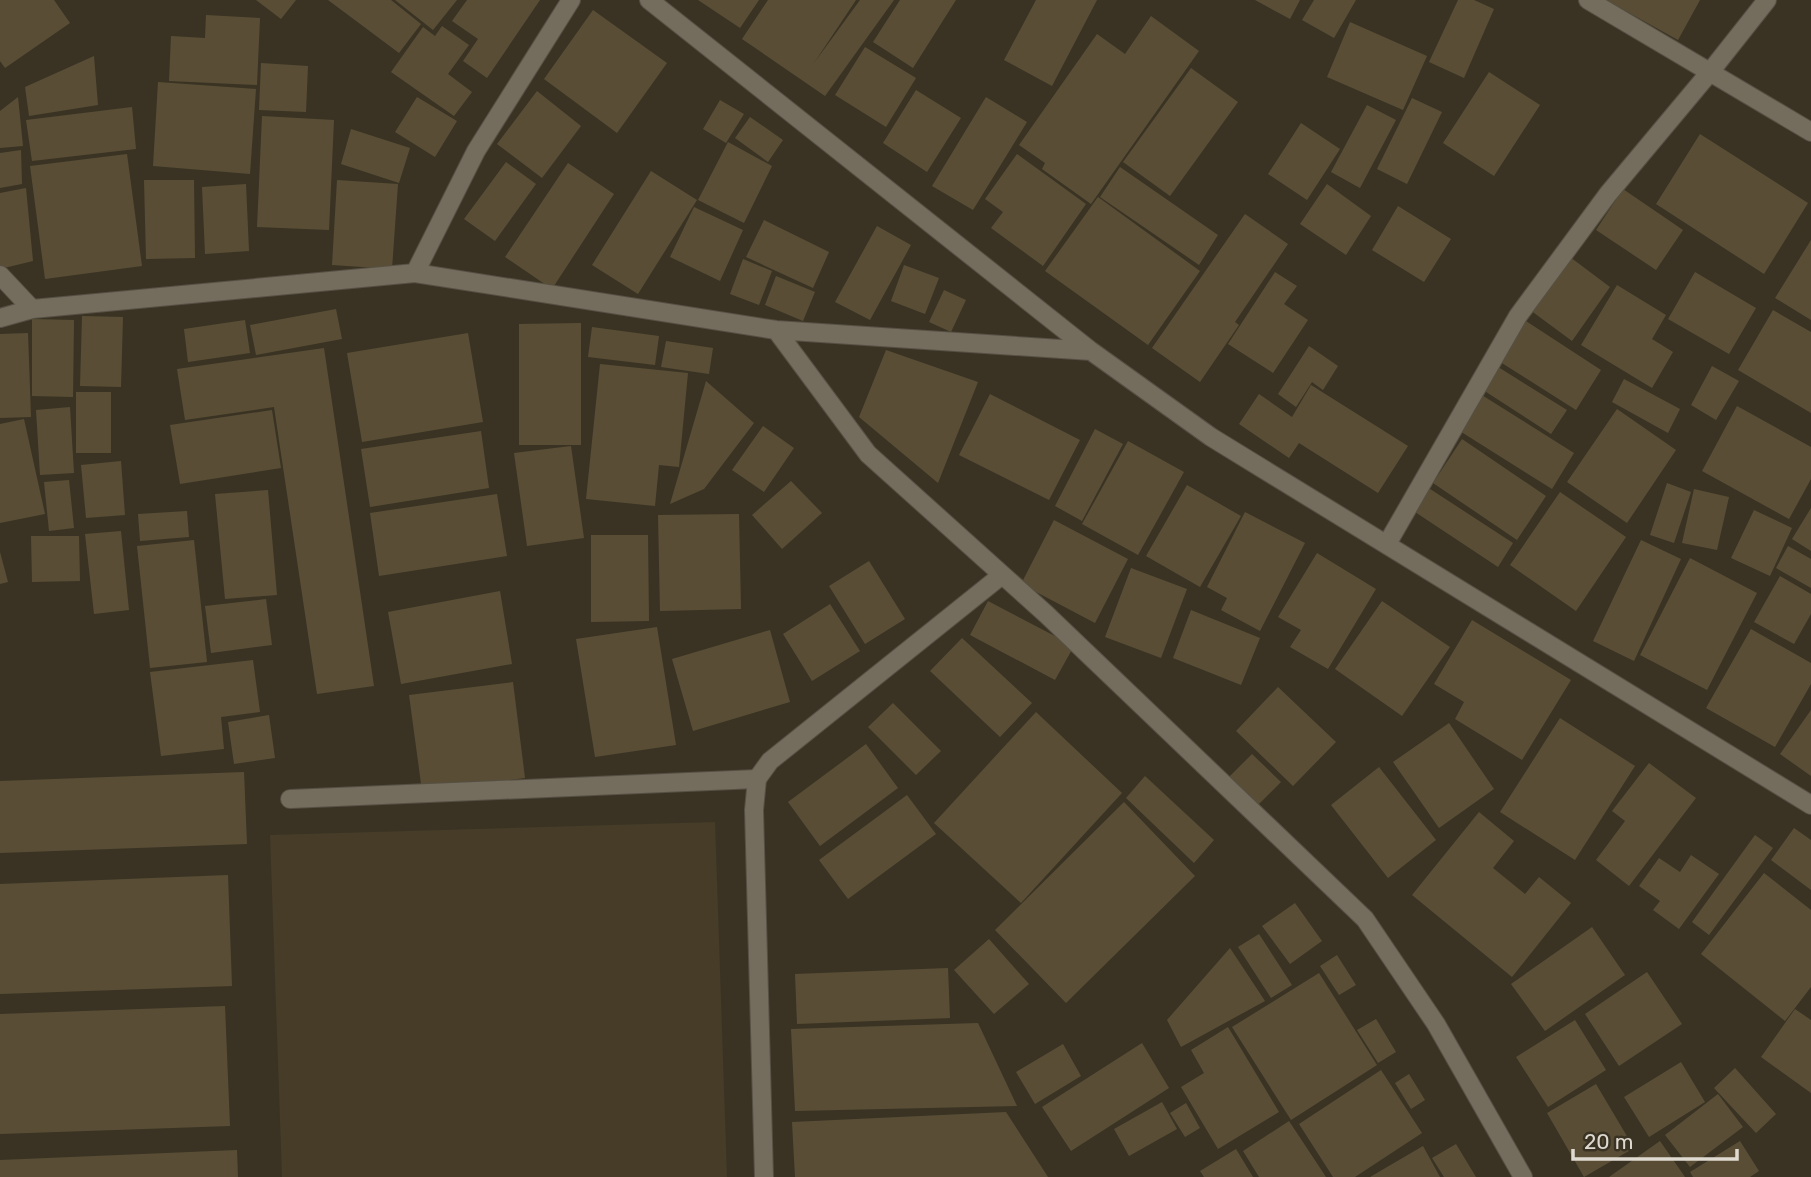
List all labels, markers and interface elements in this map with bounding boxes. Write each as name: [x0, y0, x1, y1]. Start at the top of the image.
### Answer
scale bar: [1573, 1118, 1738, 1162]
text: 20 m: [1584, 1129, 1633, 1154]

